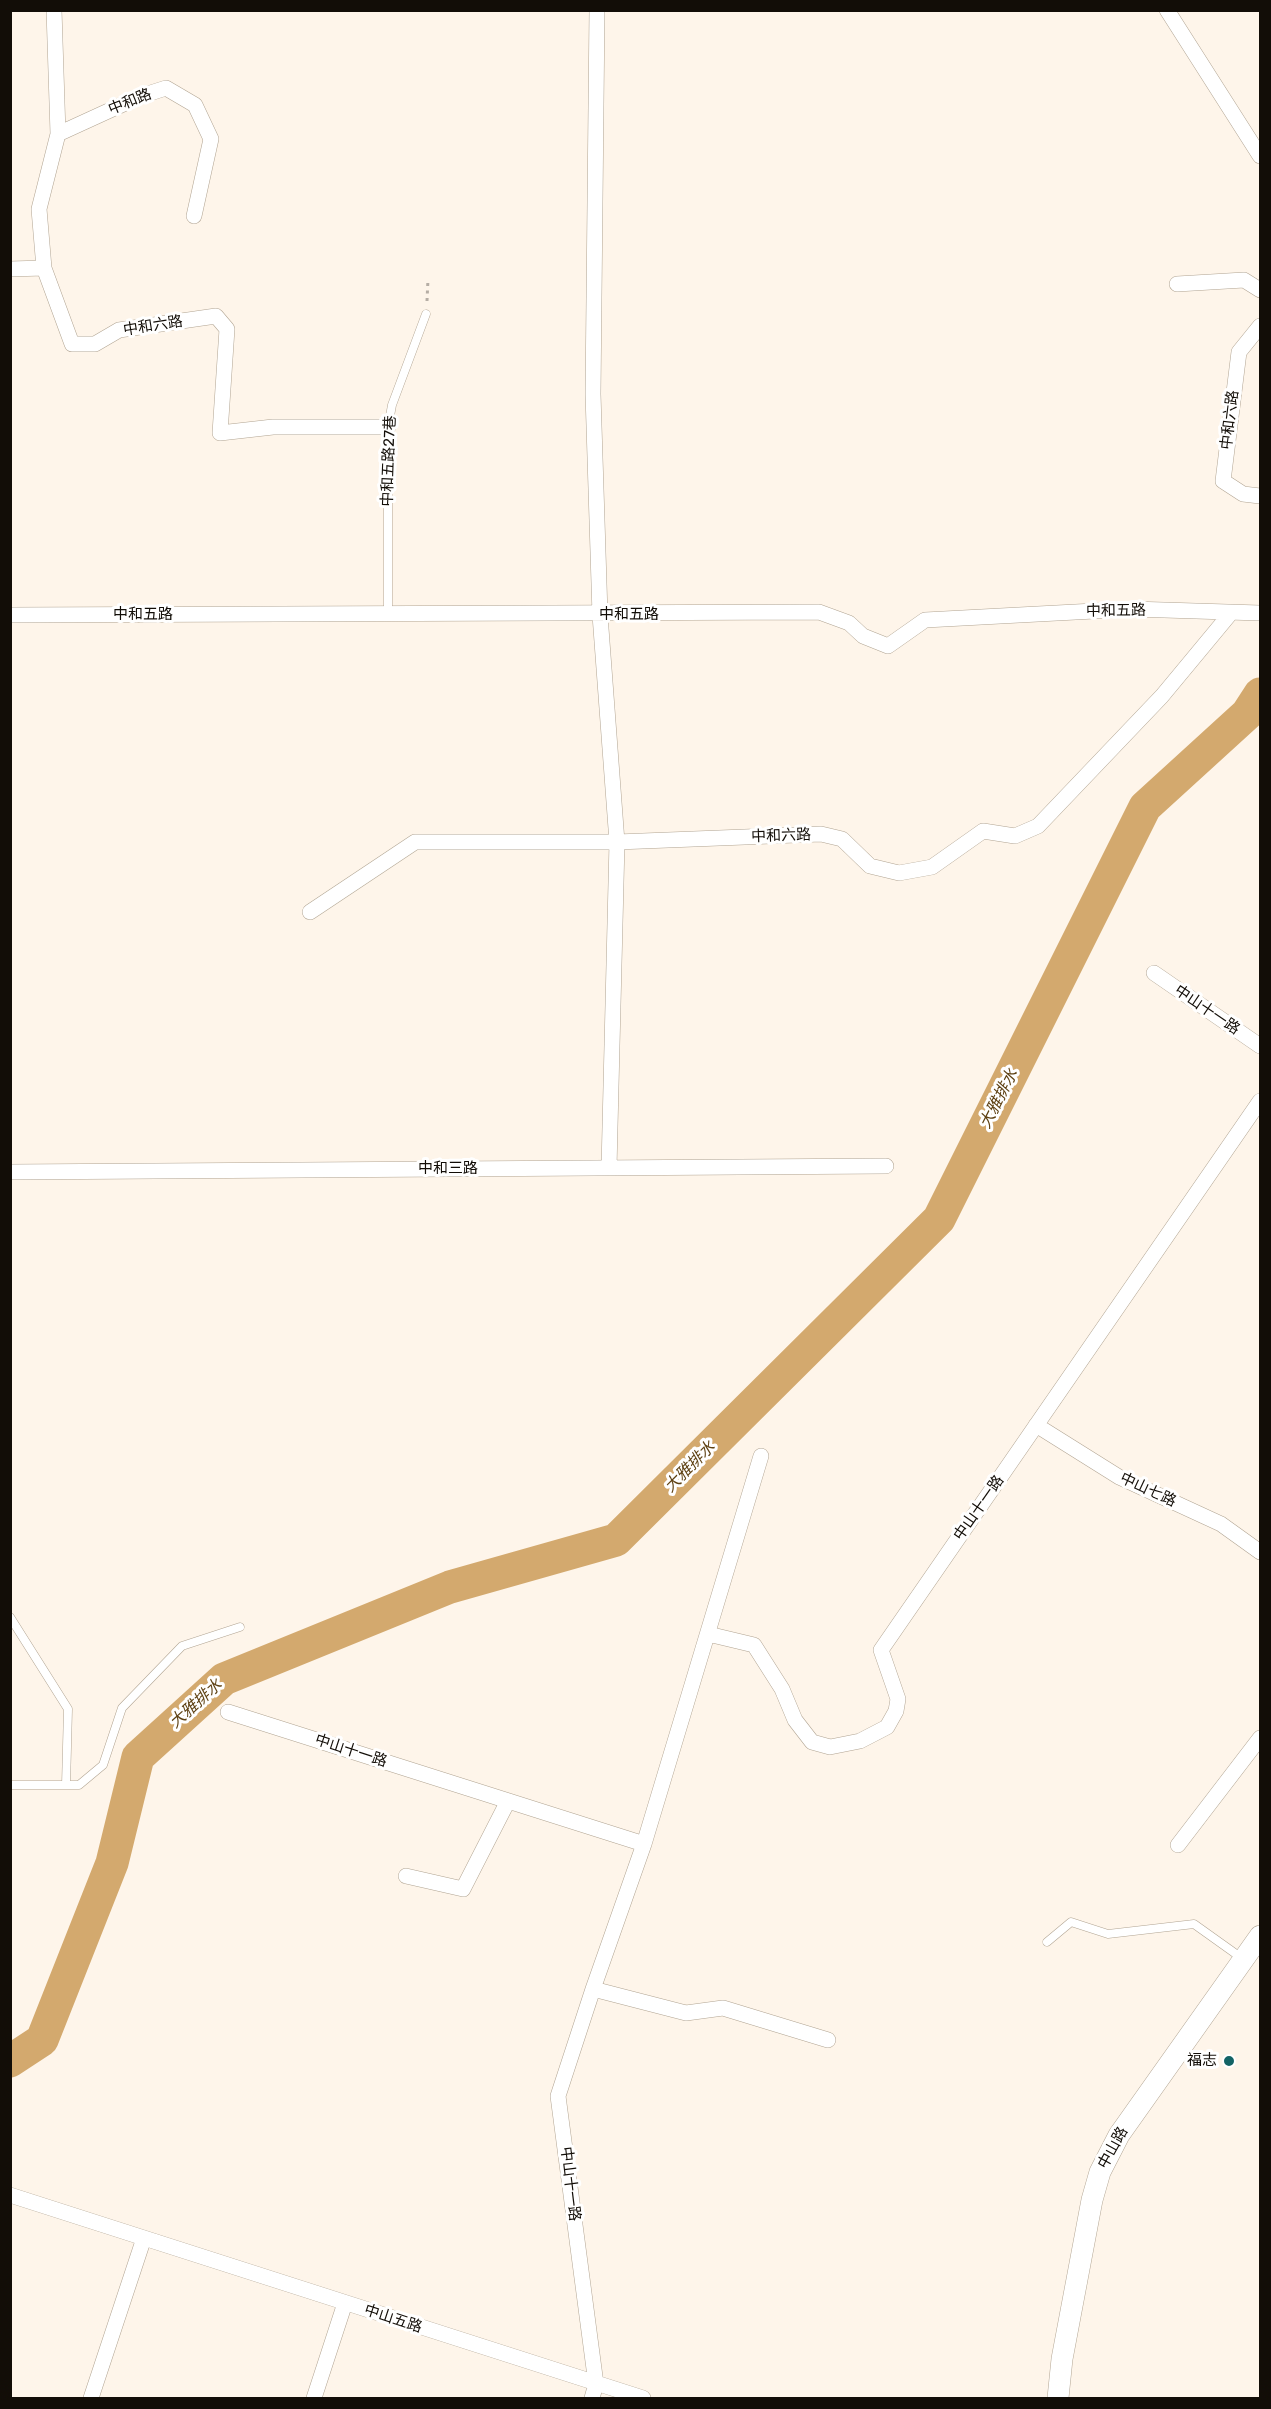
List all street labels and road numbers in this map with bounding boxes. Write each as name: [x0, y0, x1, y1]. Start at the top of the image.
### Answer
street label: 中和路: [106, 85, 154, 119]
street label: 中和六路: [122, 312, 184, 340]
street label: 中和六路: [1217, 389, 1243, 451]
street label: 中和五路27巷: [378, 415, 400, 507]
street label: 中和五路: [1086, 601, 1146, 621]
street label: 中和五路: [113, 606, 173, 624]
street label: 中和五路: [599, 606, 659, 624]
street label: 中和六路: [751, 826, 811, 846]
street label: 中山十一路: [1171, 982, 1243, 1038]
street label: 中和三路: [418, 1160, 478, 1178]
street label: 中山七路: [1117, 1469, 1179, 1511]
street label: 中山十一路: [950, 1472, 1008, 1544]
street label: 中山十一路: [313, 1731, 389, 1771]
street label: 中山路: [1094, 2124, 1132, 2172]
street label: 中山十一路: [556, 2146, 584, 2222]
street label: 中山五路: [362, 2301, 424, 2337]

